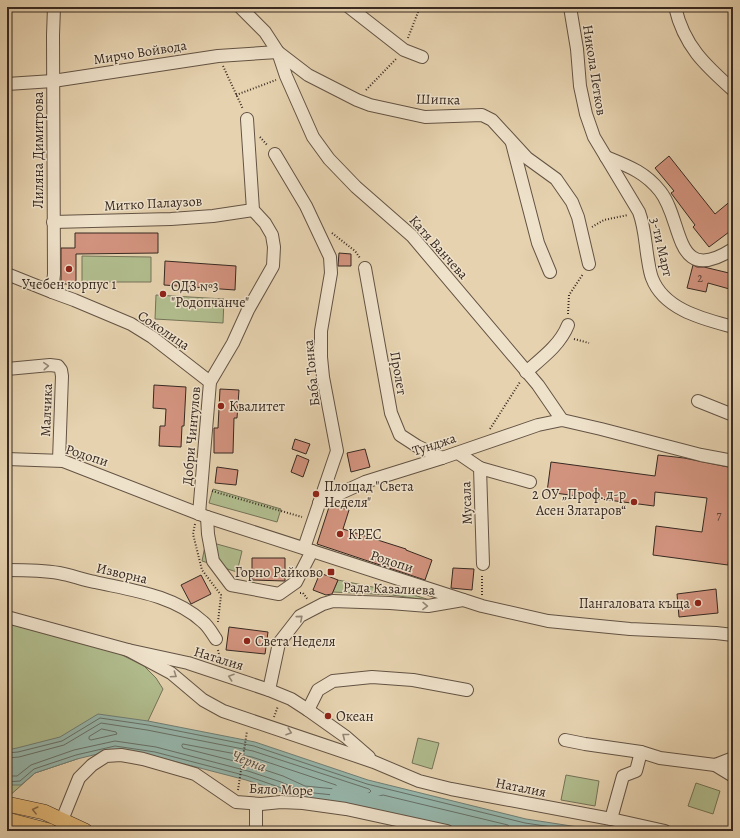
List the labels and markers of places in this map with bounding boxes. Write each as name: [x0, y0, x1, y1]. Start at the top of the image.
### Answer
marker: Учебен корпус 1: [64, 264, 74, 274]
place label: Учебен корпус 1: [22, 275, 116, 294]
place label: ОДЗ №3 "Родопчанче": [171, 277, 249, 312]
marker: ОДЗ №3 "Родопчанче": [158, 289, 168, 299]
place label: Квалитет: [229, 397, 285, 416]
marker: Квалитет: [216, 401, 226, 411]
place label: Площад "Света Неделя": [324, 477, 414, 512]
place label: 2 ОУ „Проф. д-р Асен Златаров“: [532, 485, 626, 520]
marker: Площад "Света Неделя": [311, 489, 321, 499]
marker: 2 ОУ „Проф. д-р Асен Златаров“: [629, 497, 639, 507]
place label: КРЕС: [348, 525, 382, 544]
marker: КРЕС: [335, 529, 345, 539]
place label: Горно Райково: [235, 563, 323, 582]
marker: Горно Райково: [326, 567, 336, 577]
place label: Пангаловата къща: [579, 594, 691, 613]
marker: Пангаловата къща: [693, 598, 703, 608]
place label: Света Неделя: [255, 632, 336, 651]
marker: Света Неделя: [242, 636, 252, 646]
place label: Океан: [336, 707, 374, 726]
marker: Океан: [323, 711, 333, 721]

